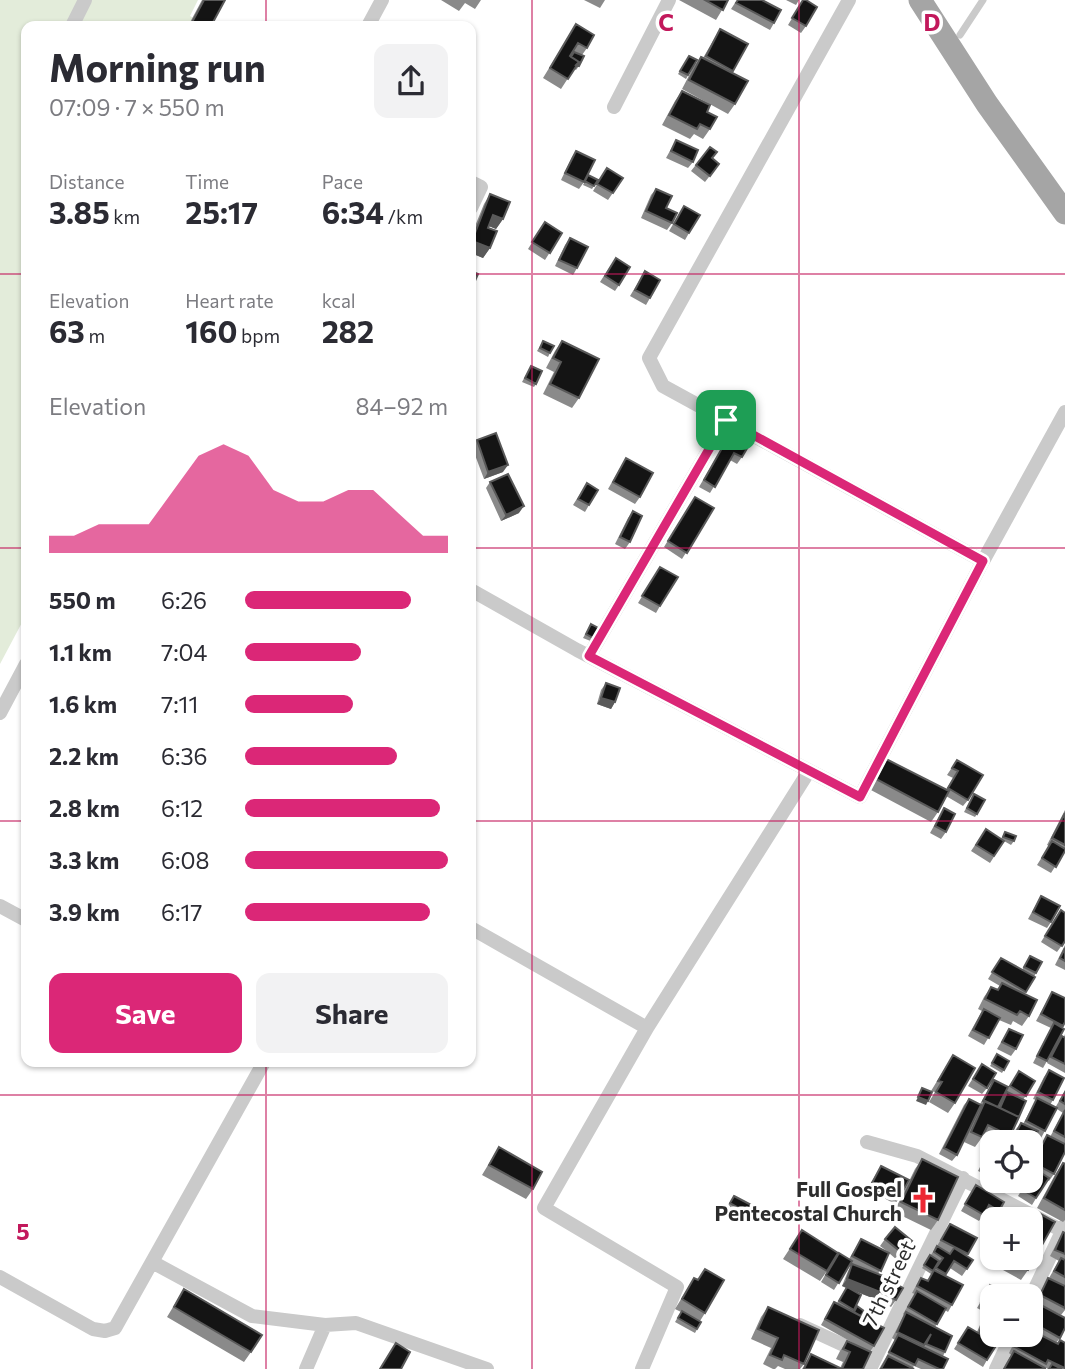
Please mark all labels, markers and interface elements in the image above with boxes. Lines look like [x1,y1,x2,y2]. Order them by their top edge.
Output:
text: C [658,8,674,36]
text: D [924,8,941,36]
text: Morning run [49,43,266,90]
button: share [374,44,448,118]
text: 07:09 · 7 × 550 m [49,93,225,121]
text: Distance [49,170,125,193]
text: Time [185,170,229,193]
text: Pace [322,170,363,193]
text: 3.85 [49,193,110,230]
text: 25:17 [185,193,258,230]
text: 6:34 [322,193,384,230]
text: km [110,205,140,228]
text: /km [384,205,423,228]
text: Elevation [49,289,129,312]
text: Heart rate [185,289,274,312]
text: kcal [322,289,356,312]
text: 63 [49,312,85,349]
text: 160 [185,312,237,349]
text: 282 [322,312,374,349]
text: m [85,324,105,347]
text: bpm [237,324,280,347]
pin [696,390,756,450]
text: Elevation [49,392,146,420]
text: 84–92 m [356,392,448,420]
icon: arrive [707,401,745,439]
text: 550 m [49,586,116,614]
text: 6:26 [161,586,207,614]
text: 1.1 km [49,638,112,666]
text: 7:04 [161,638,207,666]
text: 1.6 km [49,690,117,718]
text: 7:11 [161,690,198,718]
text: 2.2 km [49,742,119,770]
text: 6:36 [161,742,207,770]
text: 2.8 km [49,794,120,822]
text: 6:12 [161,794,203,822]
text: 3.3 km [49,846,119,874]
text: 6:08 [161,846,209,874]
text: 3.9 km [49,898,120,926]
text: 6:17 [161,898,202,926]
button: Save [49,973,242,1053]
button: Share [256,973,448,1053]
map controls [980,1130,1043,1347]
button: locate [980,1130,1043,1193]
place label: Full Gospel Pentecostal Church [715,1176,902,1225]
church icon: Full Gospel Pentecostal Church [908,1185,938,1215]
button: + [980,1207,1043,1270]
text: 5 [16,1217,30,1245]
street label: 7th street [856,1236,920,1330]
button: − [980,1284,1043,1347]

